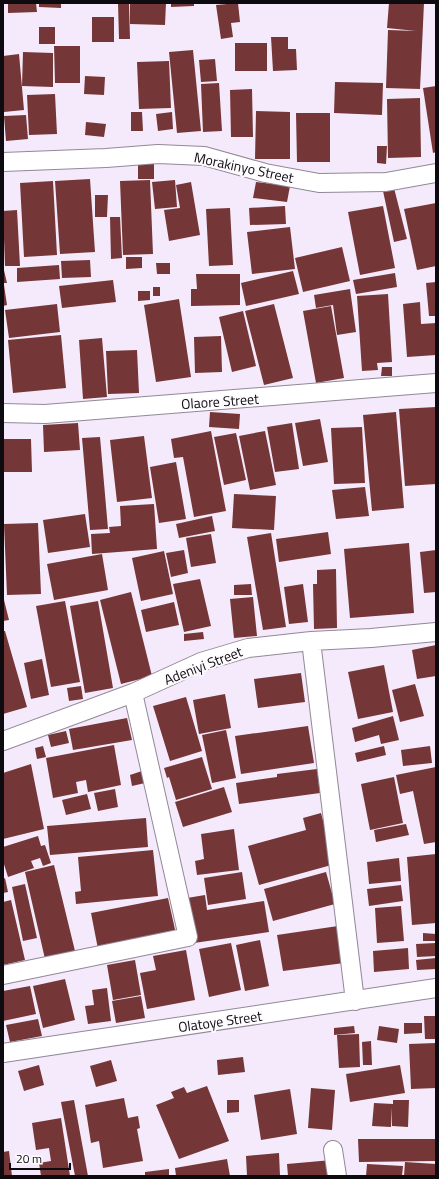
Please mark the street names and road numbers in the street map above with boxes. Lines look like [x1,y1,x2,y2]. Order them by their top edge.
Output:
street label: Morakinyo Street [192,146,296,188]
street label: Olaore Street [180,388,260,414]
street label: Adeniyi Street [161,640,245,690]
street label: Olatoye Street [177,1005,263,1037]

